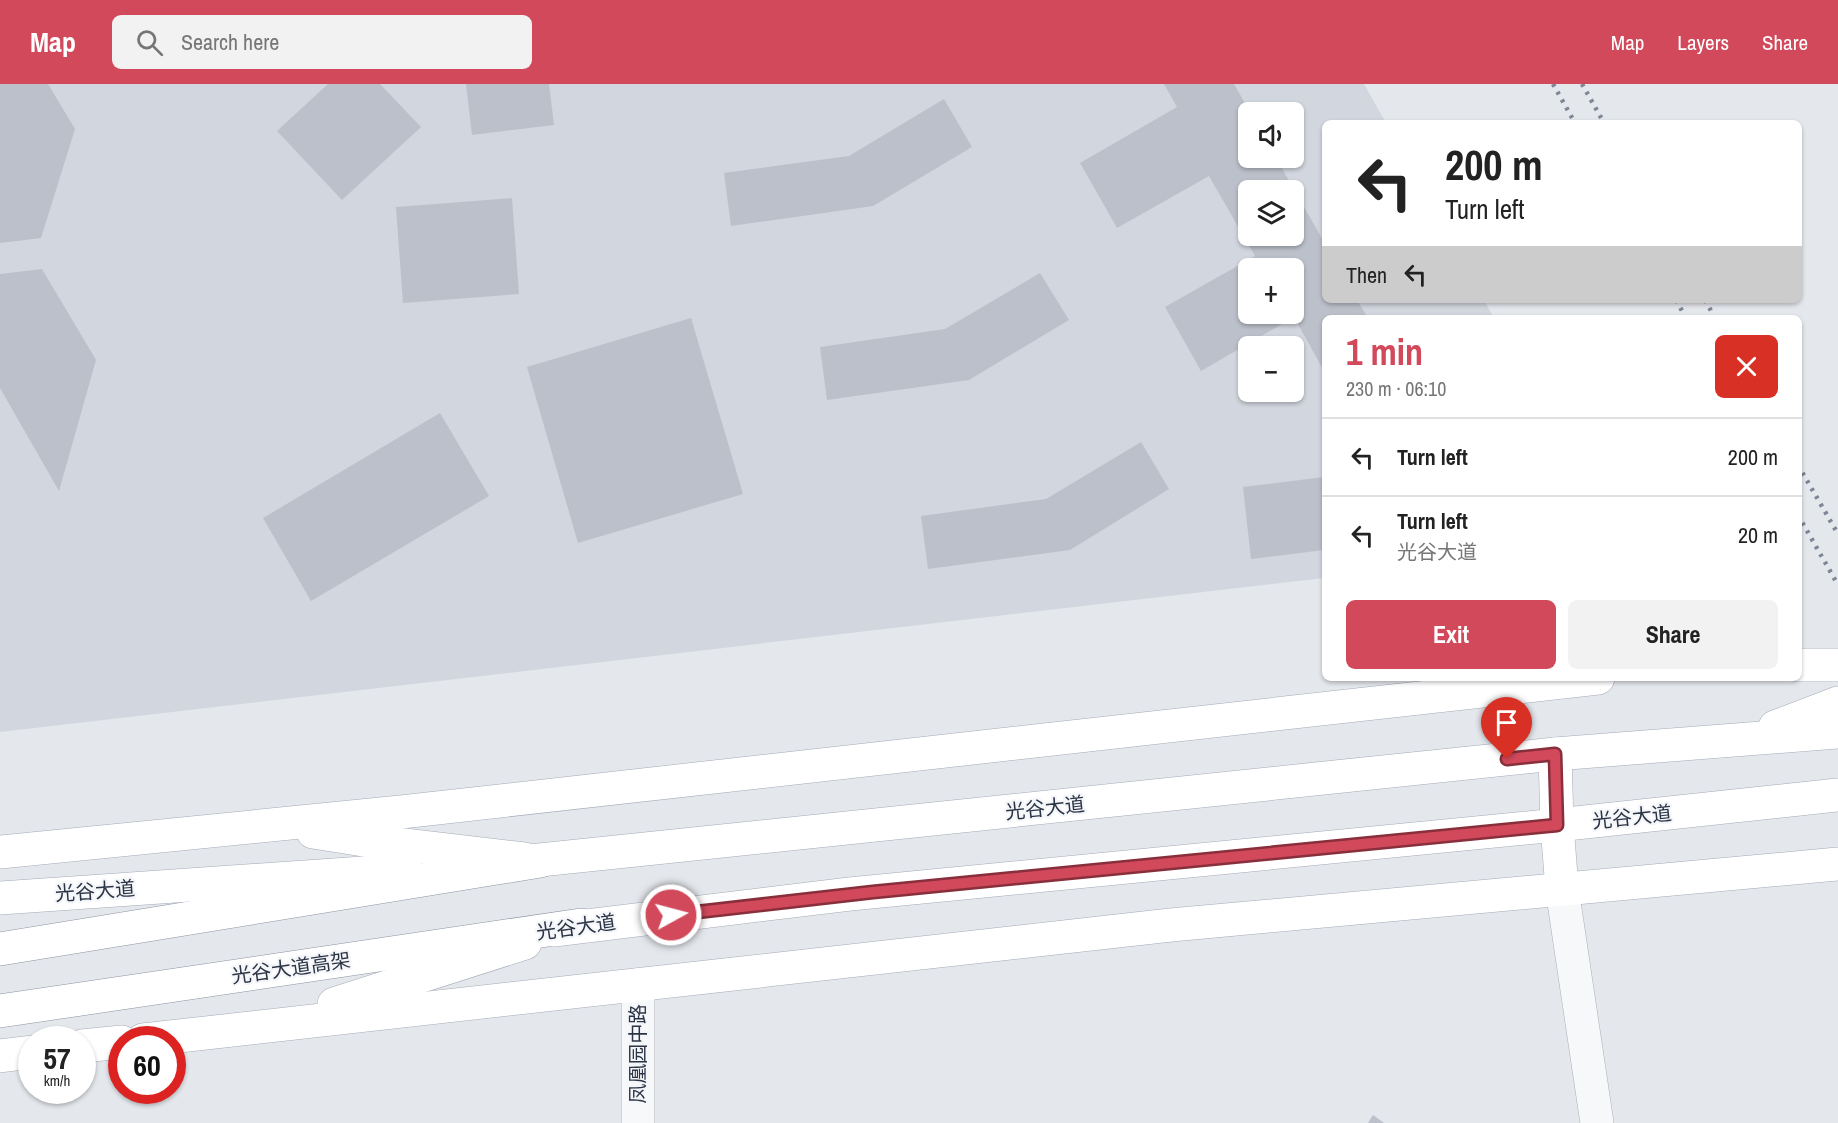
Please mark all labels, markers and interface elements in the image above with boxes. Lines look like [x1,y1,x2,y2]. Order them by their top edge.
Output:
search box [112,15,532,69]
text: Map [30,23,76,61]
icon: search [133,26,166,59]
text: Search here [181,27,279,57]
text: Map [1611,28,1644,57]
text: Layers [1677,28,1729,57]
text: Share [1762,28,1808,57]
map controls [1238,102,1304,402]
button: sound [1238,102,1304,168]
text: 200 m [1445,137,1543,193]
icon: left [1346,144,1424,222]
button: layers [1238,180,1304,246]
text: Turn left [1445,191,1524,227]
button: + [1238,258,1304,324]
icon: left [1399,258,1432,291]
text: Then [1346,260,1387,290]
text: 1 min [1346,328,1423,376]
button: close [1715,335,1778,398]
button: − [1238,336,1304,402]
text: 230 m · 06:10 [1346,375,1446,402]
icon: left [1346,441,1379,474]
text: Turn left [1397,442,1468,472]
text: 200 m [1728,442,1778,472]
text: Turn left [1397,506,1468,536]
icon: left [1346,519,1379,552]
text: 20 m [1738,520,1778,550]
text: 光谷大道 [1397,538,1477,565]
button: Exit [1346,600,1556,669]
button: Share [1568,600,1778,669]
pin [1481,697,1532,759]
icon: arrive [1490,706,1523,739]
street label: 光谷大道 [1004,790,1086,825]
street label: 光谷大道 [1591,799,1673,834]
street label: 光谷大道 [54,874,136,907]
position arrow [639,883,703,947]
street label: 光谷大道 [534,908,617,945]
street label: 光谷大道高架 [230,946,352,989]
street label: 凤凰园中路 [624,1004,651,1104]
speed limit sign: 60 [108,1026,186,1104]
text: 57 [43,1038,71,1078]
text: km/h [44,1070,70,1091]

